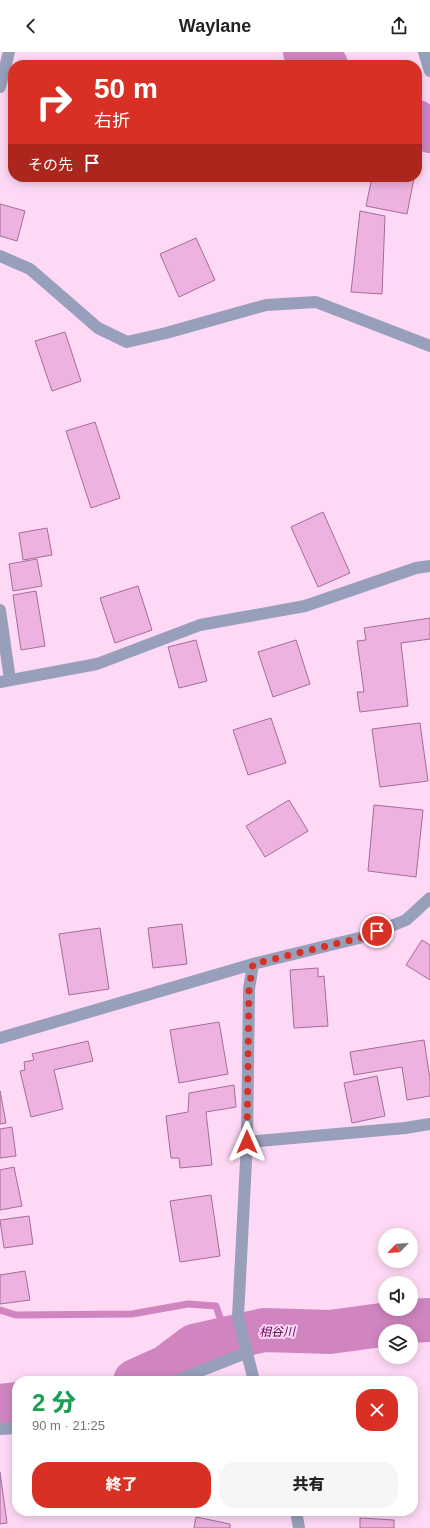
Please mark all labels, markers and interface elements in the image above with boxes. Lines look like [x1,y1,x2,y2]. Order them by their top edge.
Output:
icon: back [20,15,42,37]
icon: share [388,15,410,37]
text: Waylane [179,16,251,36]
text: 50 m [94,73,158,104]
icon: right [28,76,80,128]
text: 右折 [94,111,130,131]
icon: arrive [81,152,103,174]
text: その先 [28,156,73,173]
pin [360,914,394,948]
icon: arrive [366,920,388,942]
position arrow [226,1121,268,1163]
north arrow [378,1228,418,1268]
map controls [378,1228,418,1364]
button: sound [378,1276,418,1316]
button: layers [378,1324,418,1364]
water label: 相谷川 [259,1325,297,1339]
text: 2 分 [32,1389,76,1416]
button: close [356,1389,398,1431]
text: 90 m · 21:25 [32,1418,105,1433]
button: 終了 [32,1462,211,1508]
button: 共有 [219,1462,398,1508]

